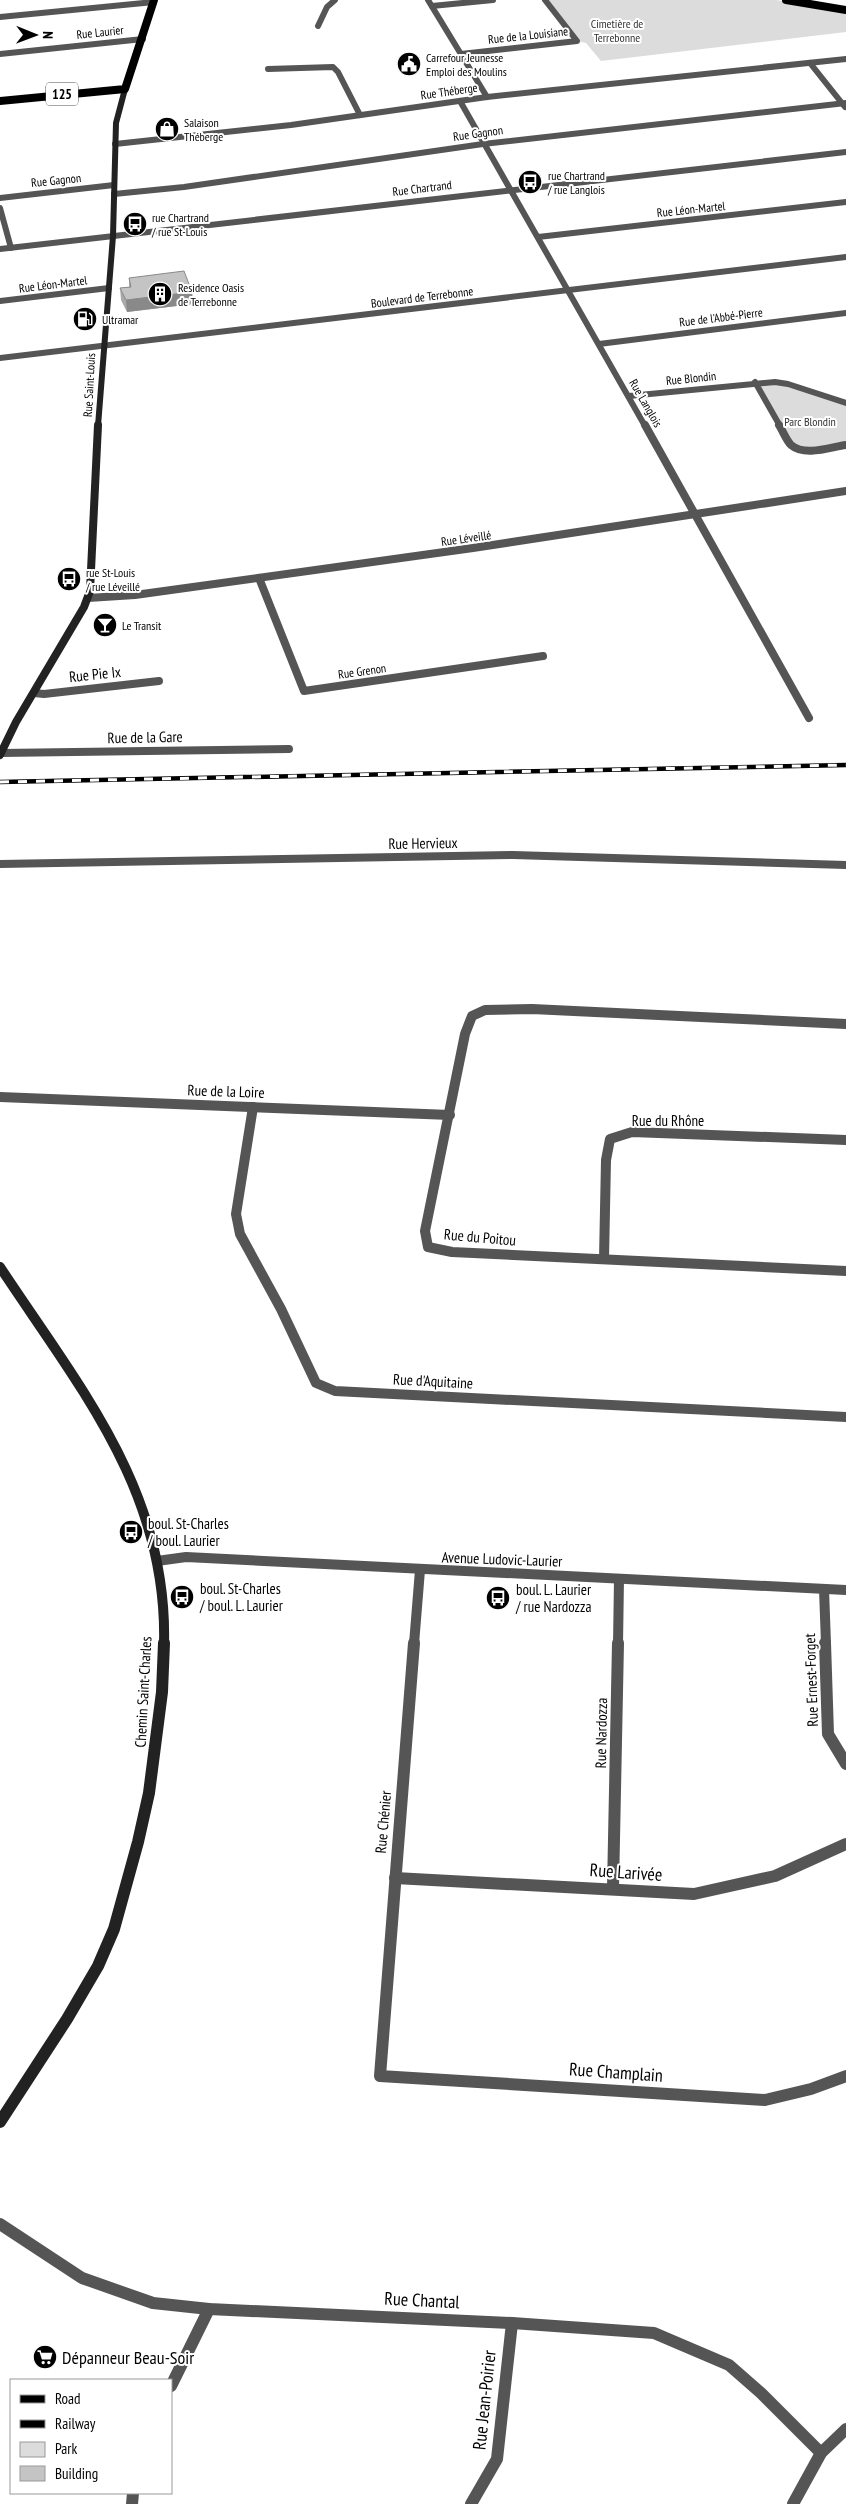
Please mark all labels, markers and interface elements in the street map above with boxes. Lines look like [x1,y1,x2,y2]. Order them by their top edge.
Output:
north arrow [10,10,60,60]
park label: Cimetière de Terrebonne [591,16,643,45]
street label: Rue Laurier [76,22,125,42]
street label: Rue de la Louisiane [487,23,569,47]
text: N [39,31,57,39]
place label: Carrefour Jeunesse Emploi des Moulins [426,50,507,79]
public building icon: Carrefour Jeunesse Emploi des Moulins [396,51,422,77]
street label: Rue Théberge [420,80,478,102]
road number: 125 [46,82,78,106]
place label: Salaison Théberge [184,115,223,144]
shop icon: Salaison Théberge [154,116,180,142]
street label: Rue Gagnon [452,122,504,144]
place label: rue Chartrand / rue Langlois [547,168,605,197]
bus stop icon: rue Chartrand / rue Langlois [517,169,543,195]
street label: Rue Gagnon [30,170,82,190]
street label: Rue Chartrand [392,177,452,199]
street label: Rue Léon-Martel [656,198,726,220]
place label: rue Chartrand / rue St-Louis [151,210,209,239]
bus stop icon: rue Chartrand / rue St-Louis [122,211,148,237]
street label: Rue Léon-Martel [18,272,88,296]
place label: Residence Oasis de Terrebonne [178,280,244,309]
building icon: Residence Oasis de Terrebonne [147,281,173,307]
street label: Boulevard de Terrebonne [370,283,474,311]
street label: Rue de l'Abbé-Pierre [678,304,764,330]
fuel station icon: Ultramar [72,306,98,332]
place label: Ultramar [102,312,139,327]
street label: Rue Saint-Louis [80,353,98,417]
street label: Rue Blondin [665,368,717,388]
street label: Rue Langlois [626,376,666,430]
park label: Parc Blondin [784,414,836,429]
street label: Rue Léveillé [440,527,492,549]
place label: rue St-Louis / rue Léveillé [85,565,140,594]
bus stop icon: rue St-Louis / rue Léveillé [56,566,82,592]
bar icon: Le Transit [92,612,118,638]
place label: Le Transit [122,618,162,633]
street label: Rue Grenon [337,660,387,682]
street label: Rue Pie Ix [68,662,122,686]
street label: Rue de la Gare [107,727,183,747]
street label: Rue Hervieux [388,833,458,853]
street label: Rue de la Loire [187,1080,265,1102]
street label: Rue du Rhône [632,1111,704,1130]
street label: Rue du Poitou [443,1224,517,1250]
street label: Rue d'Aquitaine [392,1369,474,1393]
place label: boul. St-Charles / boul. Laurier [147,1514,229,1550]
bus stop icon: boul. St-Charles / boul. Laurier [118,1519,144,1545]
street label: Avenue Ludovic-Laurier [441,1547,564,1571]
place label: boul. St-Charles / boul. L. Laurier [199,1579,284,1615]
place label: boul. L. Laurier / rue Nardozza [515,1580,592,1616]
bus stop icon: boul. St-Charles / boul. L. Laurier [169,1584,195,1610]
bus stop icon: boul. L. Laurier / rue Nardozza [485,1585,511,1611]
street label: Rue Ernest-Forget [800,1633,822,1727]
street label: Chemin Saint-Charles [131,1636,155,1748]
street label: Rue Nardozza [591,1697,611,1769]
street label: Rue Chénier [371,1789,395,1854]
street label: Rue Larivée [589,1858,663,1886]
street label: Rue Champlain [568,2057,664,2087]
street label: Rue Chantal [384,2287,461,2313]
supermarket icon: Dépanneur Beau-Soir [32,2344,58,2370]
place label: Dépanneur Beau-Soir [62,2346,194,2369]
street label: Rue Jean-Poirier [467,2349,501,2451]
legend [10,2379,172,2494]
text: Road [55,2389,81,2408]
text: Railway [55,2414,96,2433]
text: Park [55,2439,77,2458]
text: Building [55,2464,98,2483]

